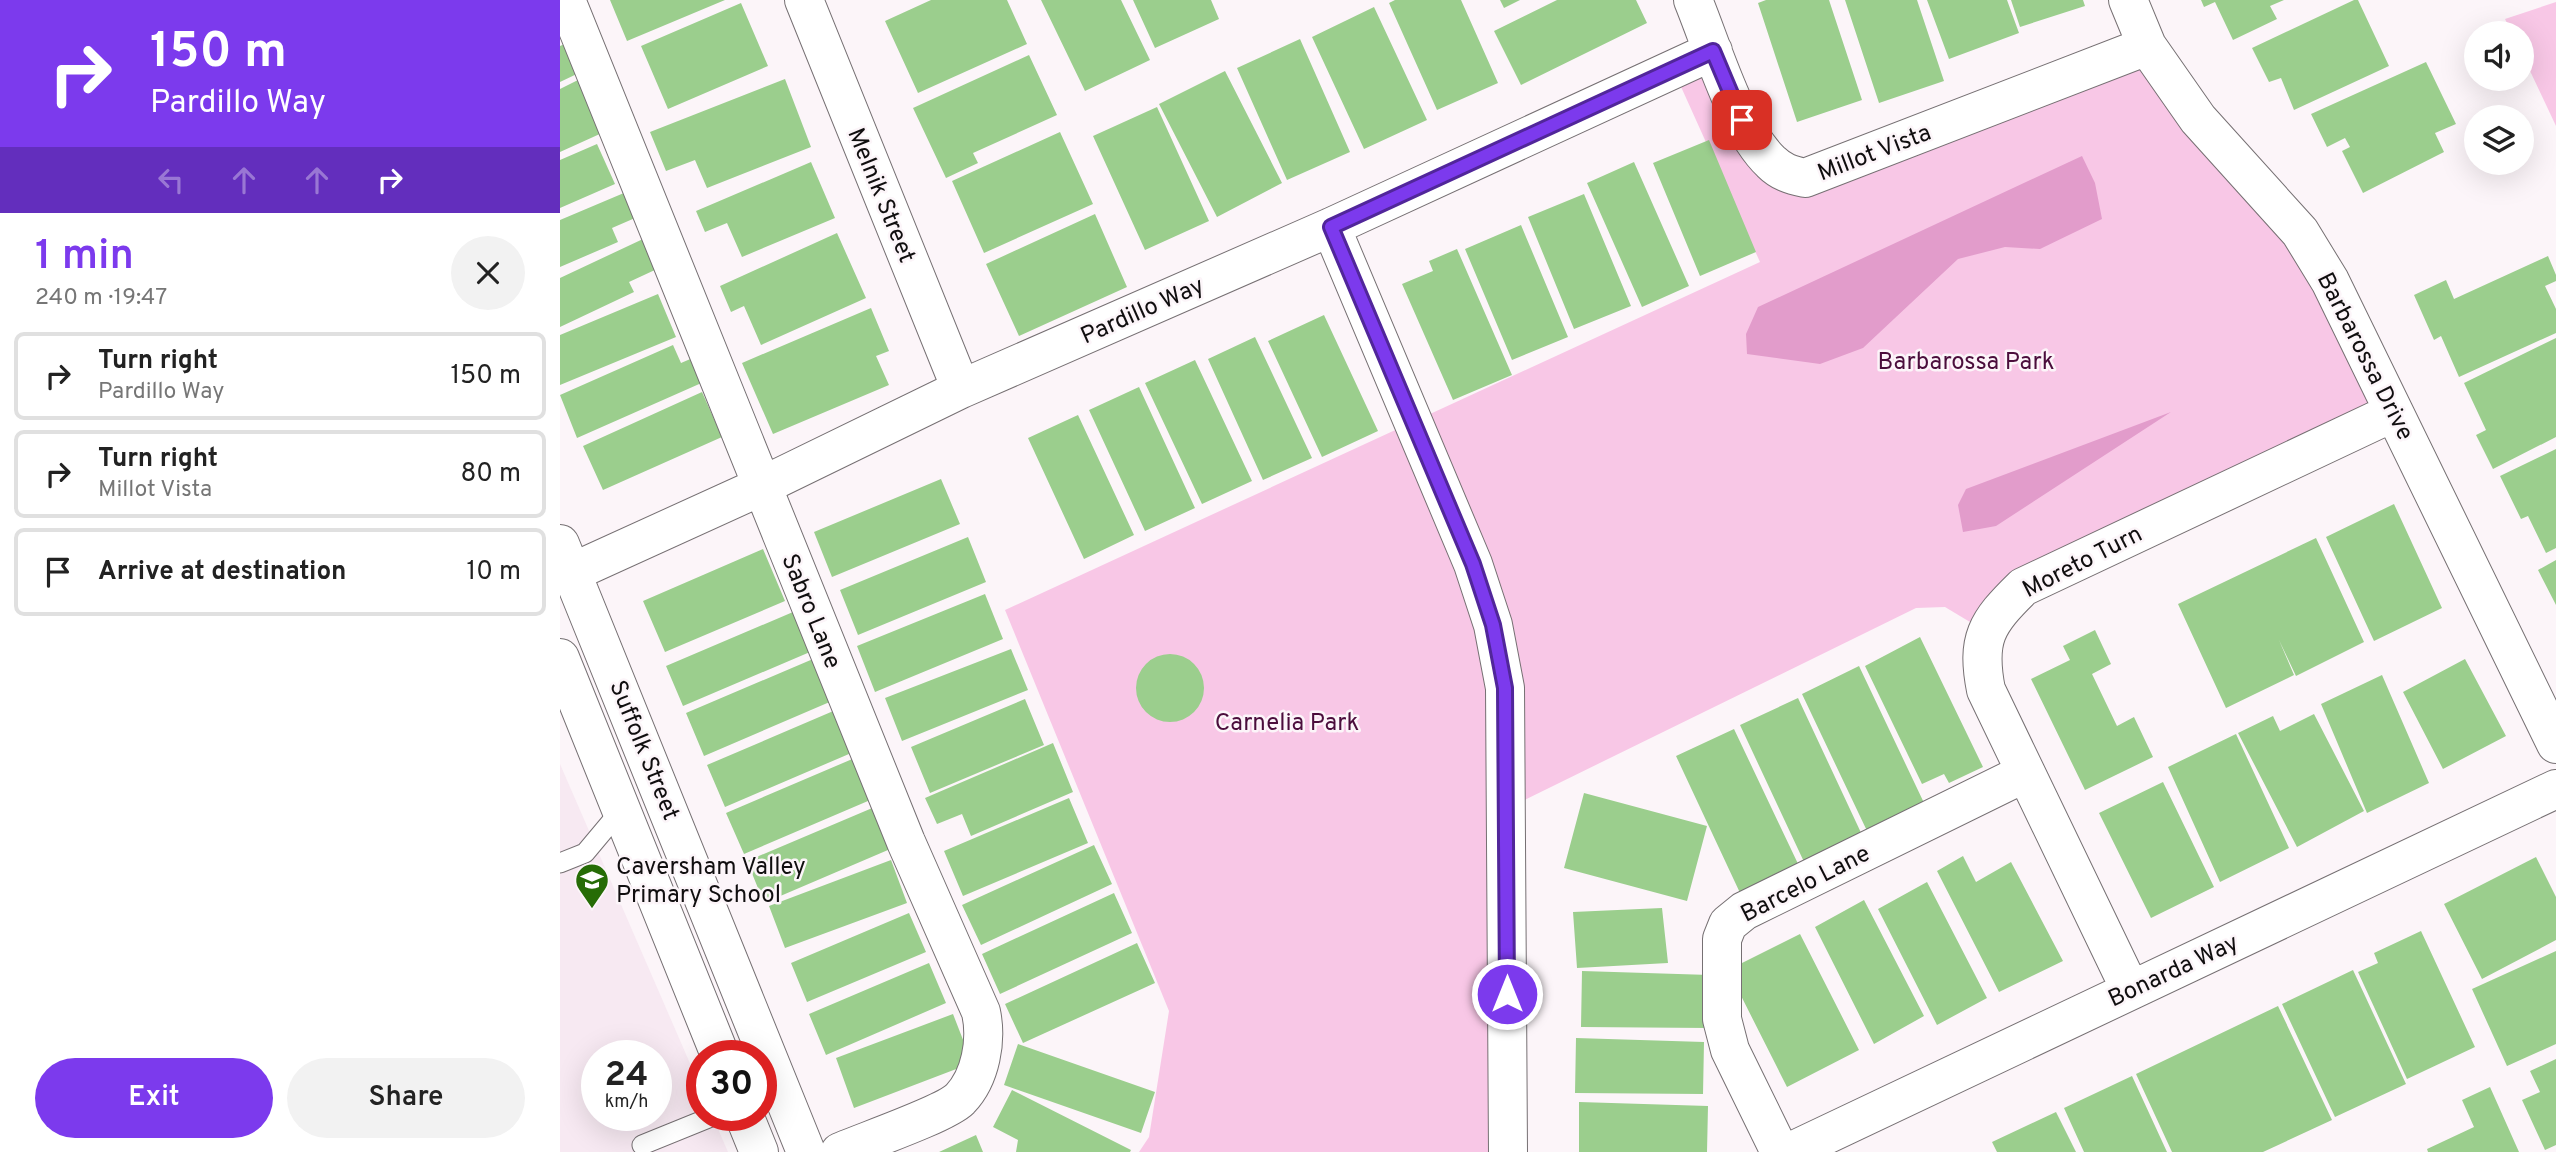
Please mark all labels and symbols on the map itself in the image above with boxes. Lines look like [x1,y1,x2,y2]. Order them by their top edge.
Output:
pin [1712,90,1772,150]
street label: Millot Vista [1814,119,1936,189]
street label: Melnik Street [840,124,921,267]
street label: Barbarossa Drive [2309,268,2419,446]
street label: Pardillo Way [1076,271,1209,352]
park label: Barbarossa Park [1878,348,2054,378]
street label: Moreto Turn [2018,520,2148,606]
street label: Sabro Lane [774,550,847,674]
street label: Suffolk Street [601,676,685,825]
park label: Carnelia Park [1215,709,1359,739]
street label: Barcelo Lane [1736,839,1876,930]
place label: Caversham Valley Primary School [616,853,806,911]
school or university icon: Caversham Valley Primary School [573,861,611,910]
street label: Bonarda Way [2104,928,2244,1015]
position arrow [1470,957,1544,1031]
speed limit sign: 30 [686,1040,777,1131]

